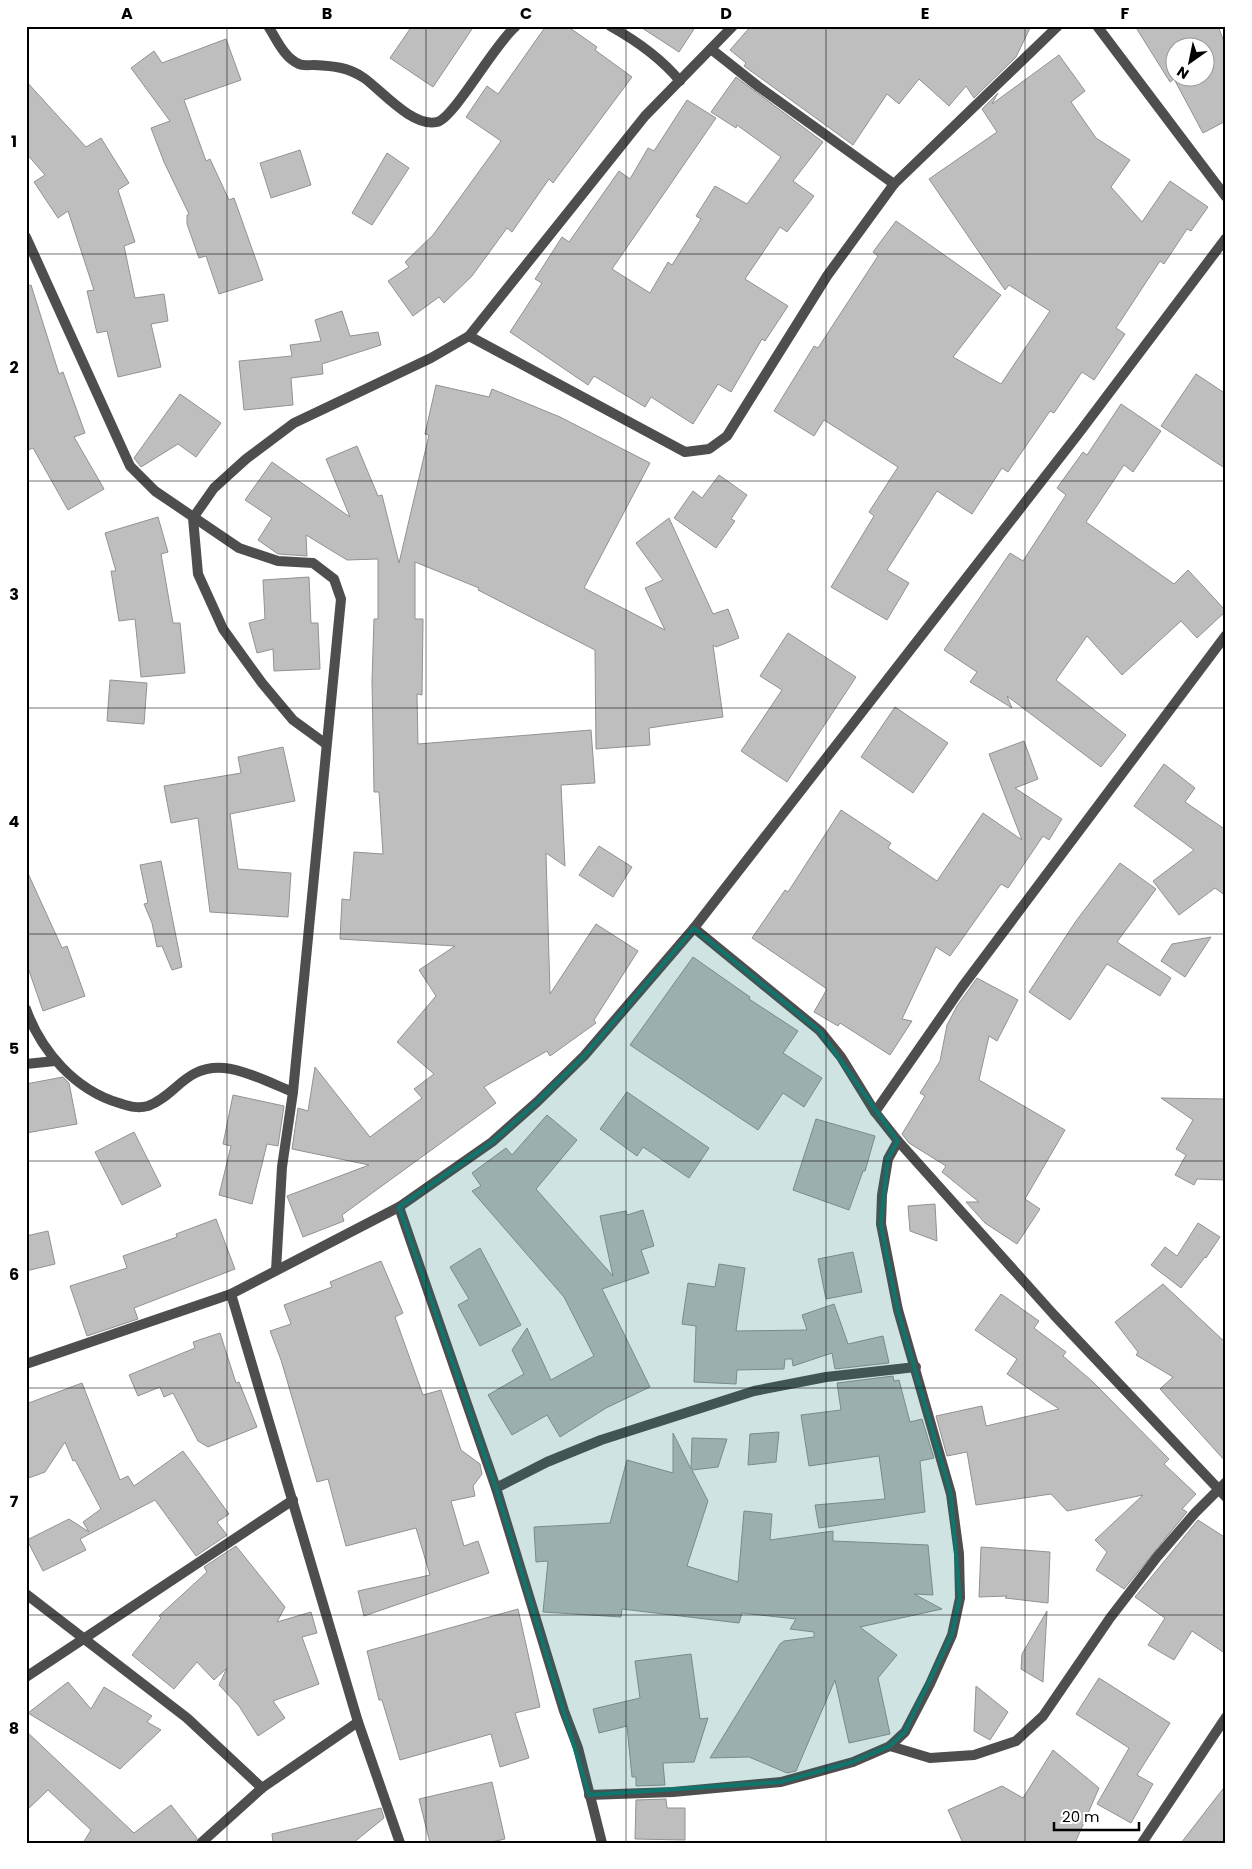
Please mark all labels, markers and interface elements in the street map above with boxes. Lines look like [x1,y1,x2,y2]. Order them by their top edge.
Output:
text: A [121,2,133,25]
text: B [322,2,332,25]
text: C [520,2,532,25]
text: D [720,2,732,25]
text: E [921,2,929,25]
text: F [1121,2,1130,25]
north arrow [1164,38,1214,88]
text: N [1173,62,1193,84]
text: 1 [11,130,17,153]
text: 2 [9,356,19,379]
text: 3 [9,583,19,606]
text: 4 [9,810,20,833]
text: 5 [9,1037,19,1060]
text: 6 [9,1263,19,1286]
text: 7 [10,1490,19,1513]
text: 8 [9,1717,19,1740]
scale bar [1054,1799,1140,1831]
text: 20 m [1062,1806,1100,1827]

